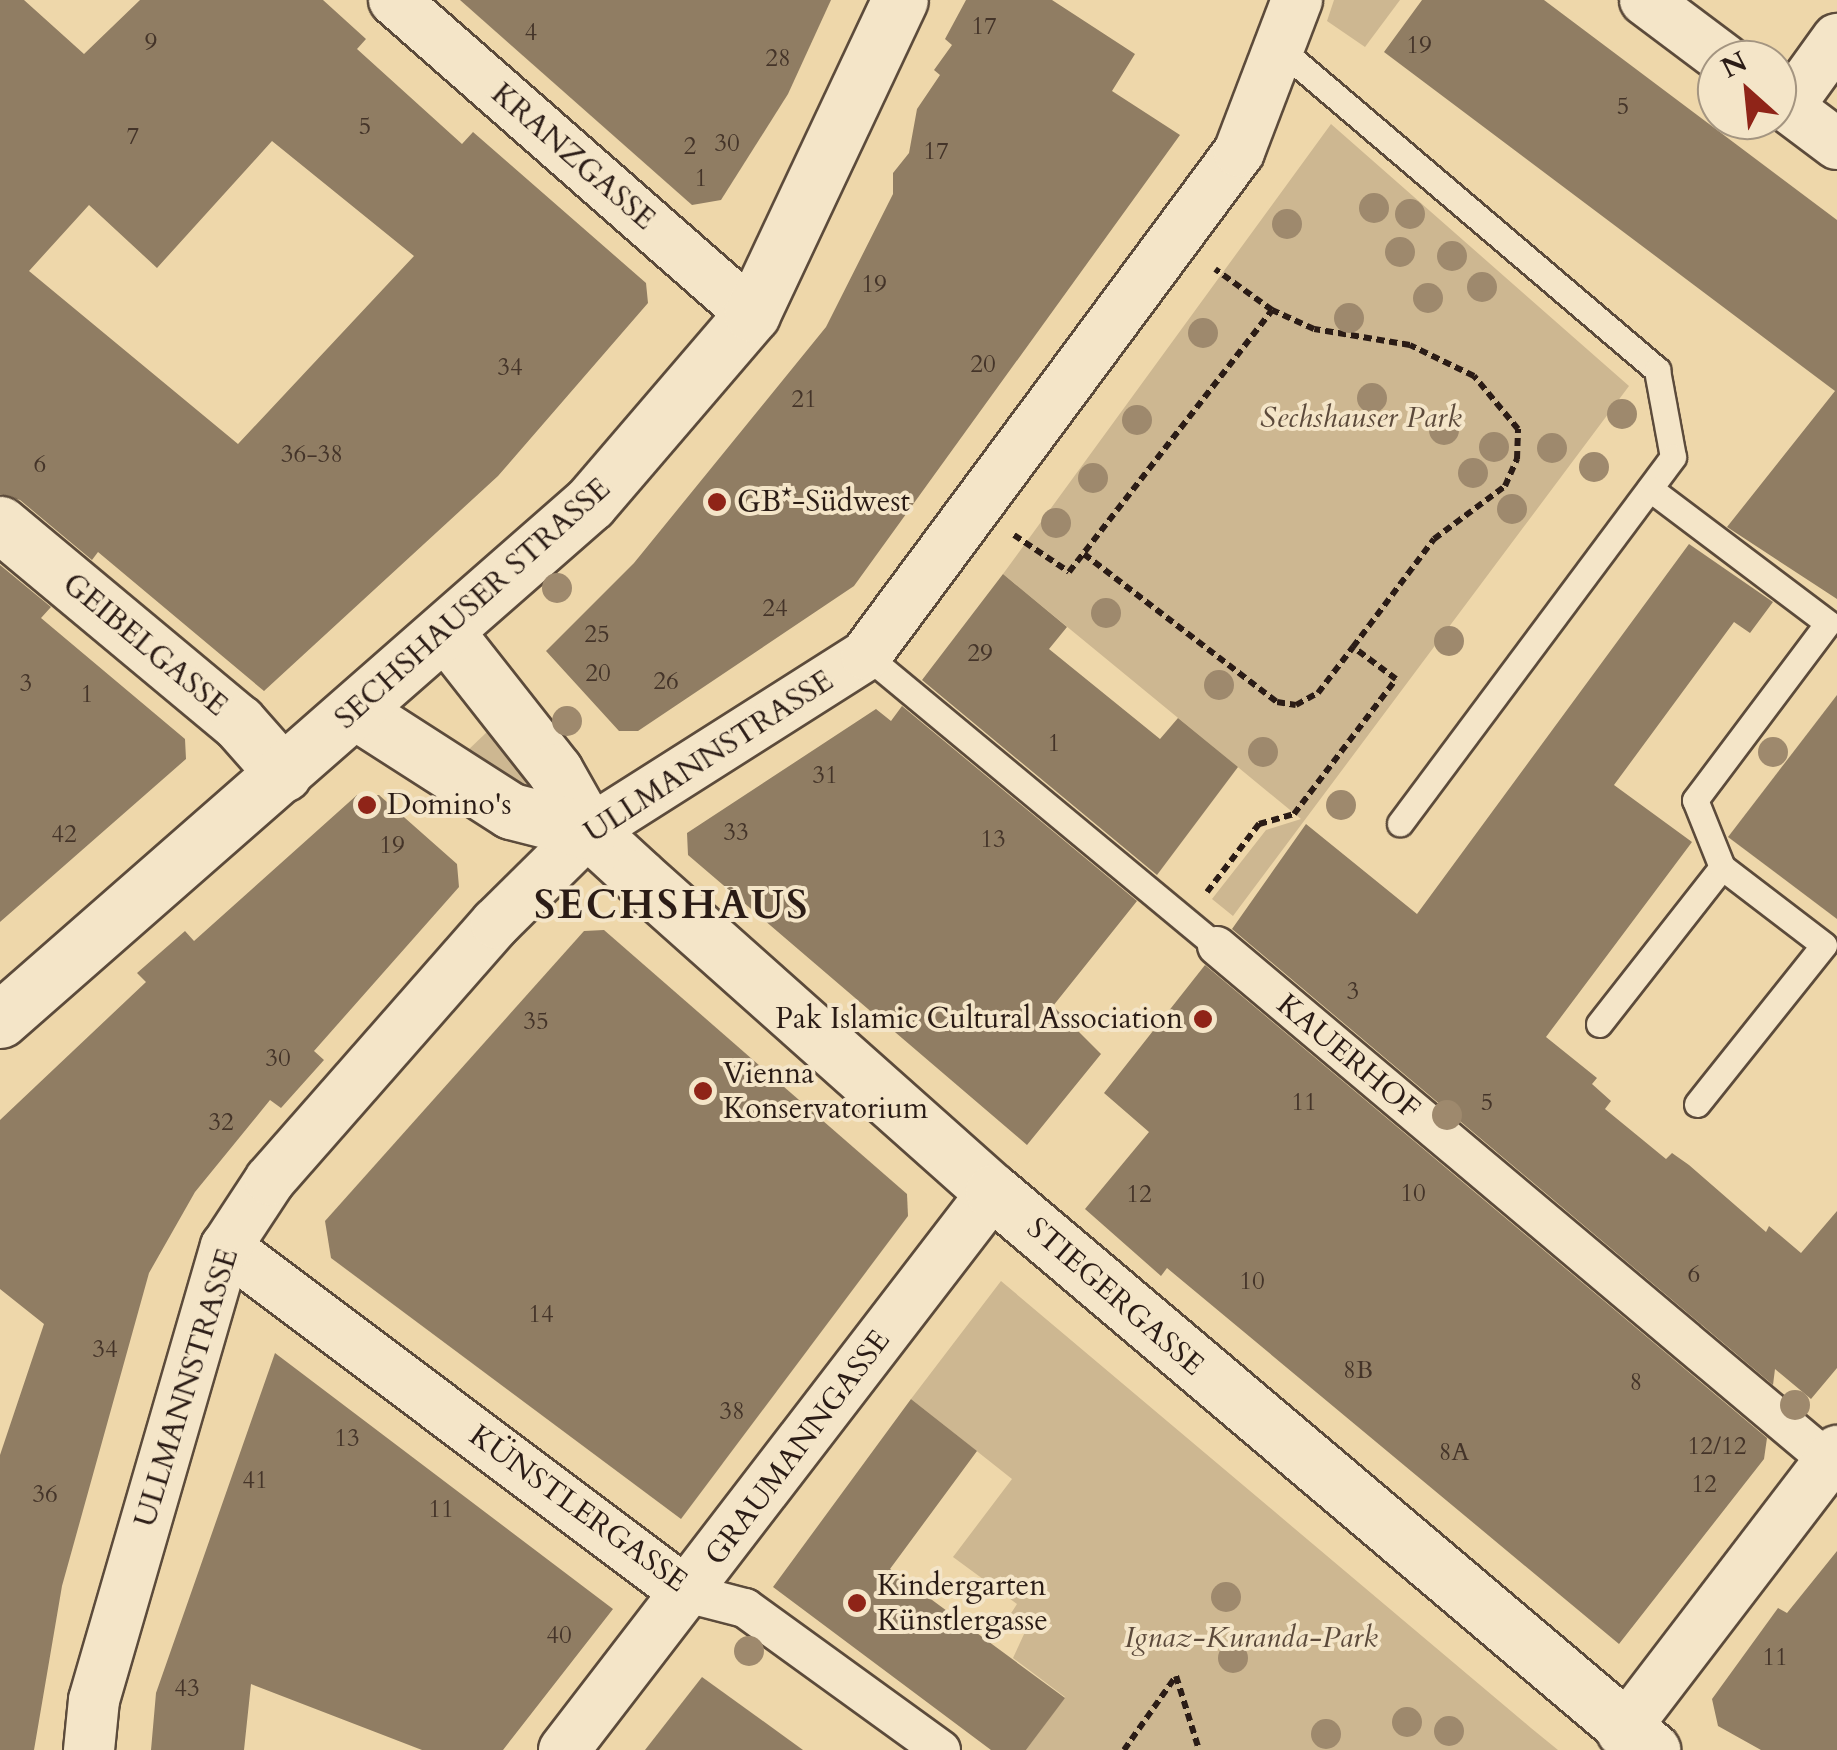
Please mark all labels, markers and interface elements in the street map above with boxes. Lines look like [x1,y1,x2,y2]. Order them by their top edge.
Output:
house number: 17 [971,11,997,41]
house number: 4 [525,17,537,47]
house number: 9 [145,27,157,57]
house number: 19 [1406,30,1432,60]
north arrow [1697,40,1797,140]
house number: 28 [765,43,791,73]
text: N [1715,43,1754,87]
street label: KRANZGASSE [484,76,662,238]
house number: 5 [1617,91,1629,121]
house number: 5 [359,111,371,141]
house number: 7 [127,121,139,151]
house number: 30 [714,128,740,158]
house number: 2 [684,131,696,161]
house number: 17 [923,136,949,166]
house number: 1 [695,163,707,193]
house number: 19 [861,269,887,299]
house number: 20 [970,349,996,379]
house number: 34 [497,352,523,382]
house number: 21 [791,384,817,414]
park label: Sechshauser Park [1260,400,1462,436]
house number: 36-38 [281,439,343,469]
house number: 6 [34,449,46,479]
street label: SECHSHAUSER STRASSE [328,471,618,737]
place label: GB*-Südwest [737,484,910,520]
marker: GB*-Südwest [706,491,728,513]
street label: GEIBELGASSE [56,566,234,724]
house number: 24 [762,593,788,623]
house number: 25 [584,619,610,649]
house number: 29 [967,638,993,668]
house number: 20 [585,658,611,688]
street label: ULLMANNSTRASSE [578,663,840,851]
house number: 26 [653,666,679,696]
house number: 3 [20,668,32,698]
house number: 1 [81,679,93,709]
house number: 1 [1048,728,1060,758]
house number: 31 [812,760,838,790]
place label: Domino's [387,787,512,823]
marker: Domino's [356,794,378,816]
house number: 33 [723,817,749,847]
house number: 42 [51,819,77,849]
house number: 13 [980,824,1006,854]
house number: 19 [379,830,405,860]
district label: SECHSHAUS [534,882,810,930]
house number: 3 [1347,976,1359,1006]
street label: KAUERHOF [1269,987,1427,1127]
place label: Pak Islamic Cultural Association [775,1001,1183,1037]
house number: 35 [523,1006,549,1036]
marker: Pak Islamic Cultural Association [1192,1008,1214,1030]
house number: 30 [265,1043,291,1073]
place label: Vienna Konservatorium [723,1056,928,1126]
marker: Vienna Konservatorium [692,1080,714,1102]
house number: 11 [1291,1087,1317,1117]
house number: 5 [1481,1087,1493,1117]
house number: 32 [208,1107,234,1137]
house number: 10 [1400,1178,1426,1208]
house number: 12 [1126,1179,1152,1209]
street label: STIEGERGASSE [1019,1210,1211,1384]
street label: ULLMANNSTRASSE [127,1244,247,1532]
house number: 6 [1688,1259,1700,1289]
house number: 10 [1239,1266,1265,1296]
house number: 14 [528,1299,554,1329]
street label: GRAUMANNGASSE [698,1323,898,1573]
house number: 34 [92,1334,118,1364]
house number: 8B [1343,1355,1373,1385]
house number: 8 [1630,1367,1642,1397]
house number: 38 [719,1396,745,1426]
street label: KÜNSTLERGASSE [462,1418,694,1600]
house number: 13 [334,1423,360,1453]
house number: 12/12 [1687,1431,1747,1461]
house number: 8A [1439,1437,1469,1467]
house number: 41 [242,1465,268,1495]
house number: 12 [1691,1469,1717,1499]
house number: 36 [32,1479,58,1509]
house number: 11 [428,1494,454,1524]
place label: Kindergarten Künstlergasse [877,1568,1048,1638]
marker: Kindergarten Künstlergasse [846,1592,868,1614]
house number: 40 [546,1620,572,1650]
park label: Ignaz-Kuranda-Park [1124,1620,1378,1656]
house number: 11 [1762,1642,1788,1672]
house number: 43 [174,1673,200,1703]

